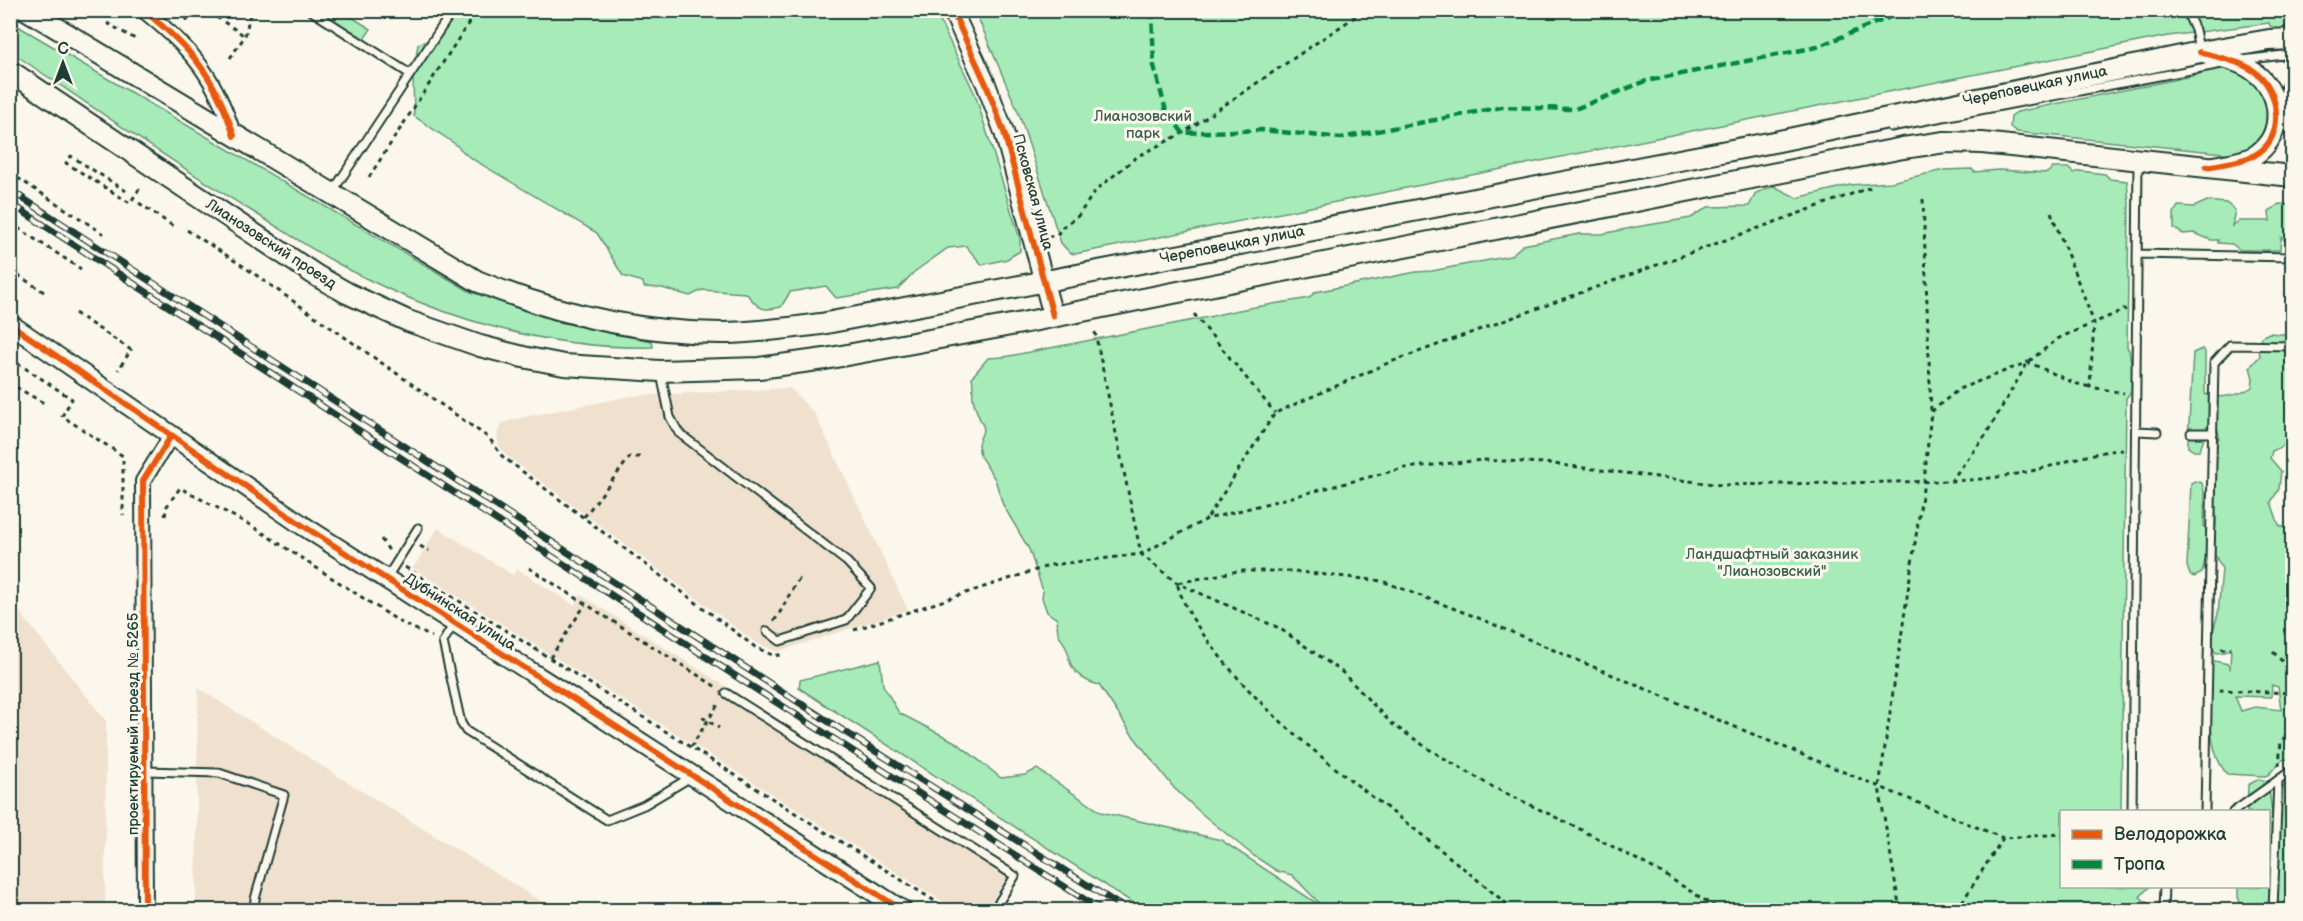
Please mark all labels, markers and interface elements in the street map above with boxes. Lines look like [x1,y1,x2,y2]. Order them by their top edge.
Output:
north arrow [33,33,93,93]
text: С [57,40,69,59]
street label: Череповецкая улица [1961,61,2109,111]
park label: Лианозовский парк [1093,107,1192,143]
street label: Псковская улица [1008,132,1058,252]
street label: Лианозовский проезд [201,194,340,293]
street label: Череповецкая улица [1158,222,1306,268]
park label: Ландшафтный заказник "Лианозовский" [1685,545,1858,581]
street label: Дубнинская улица [401,569,519,655]
street label: проектируемый проезд № 5265 [124,613,143,835]
legend [2060,810,2270,888]
text: Велодорожка [2114,824,2227,845]
text: Тропа [2114,854,2165,875]

